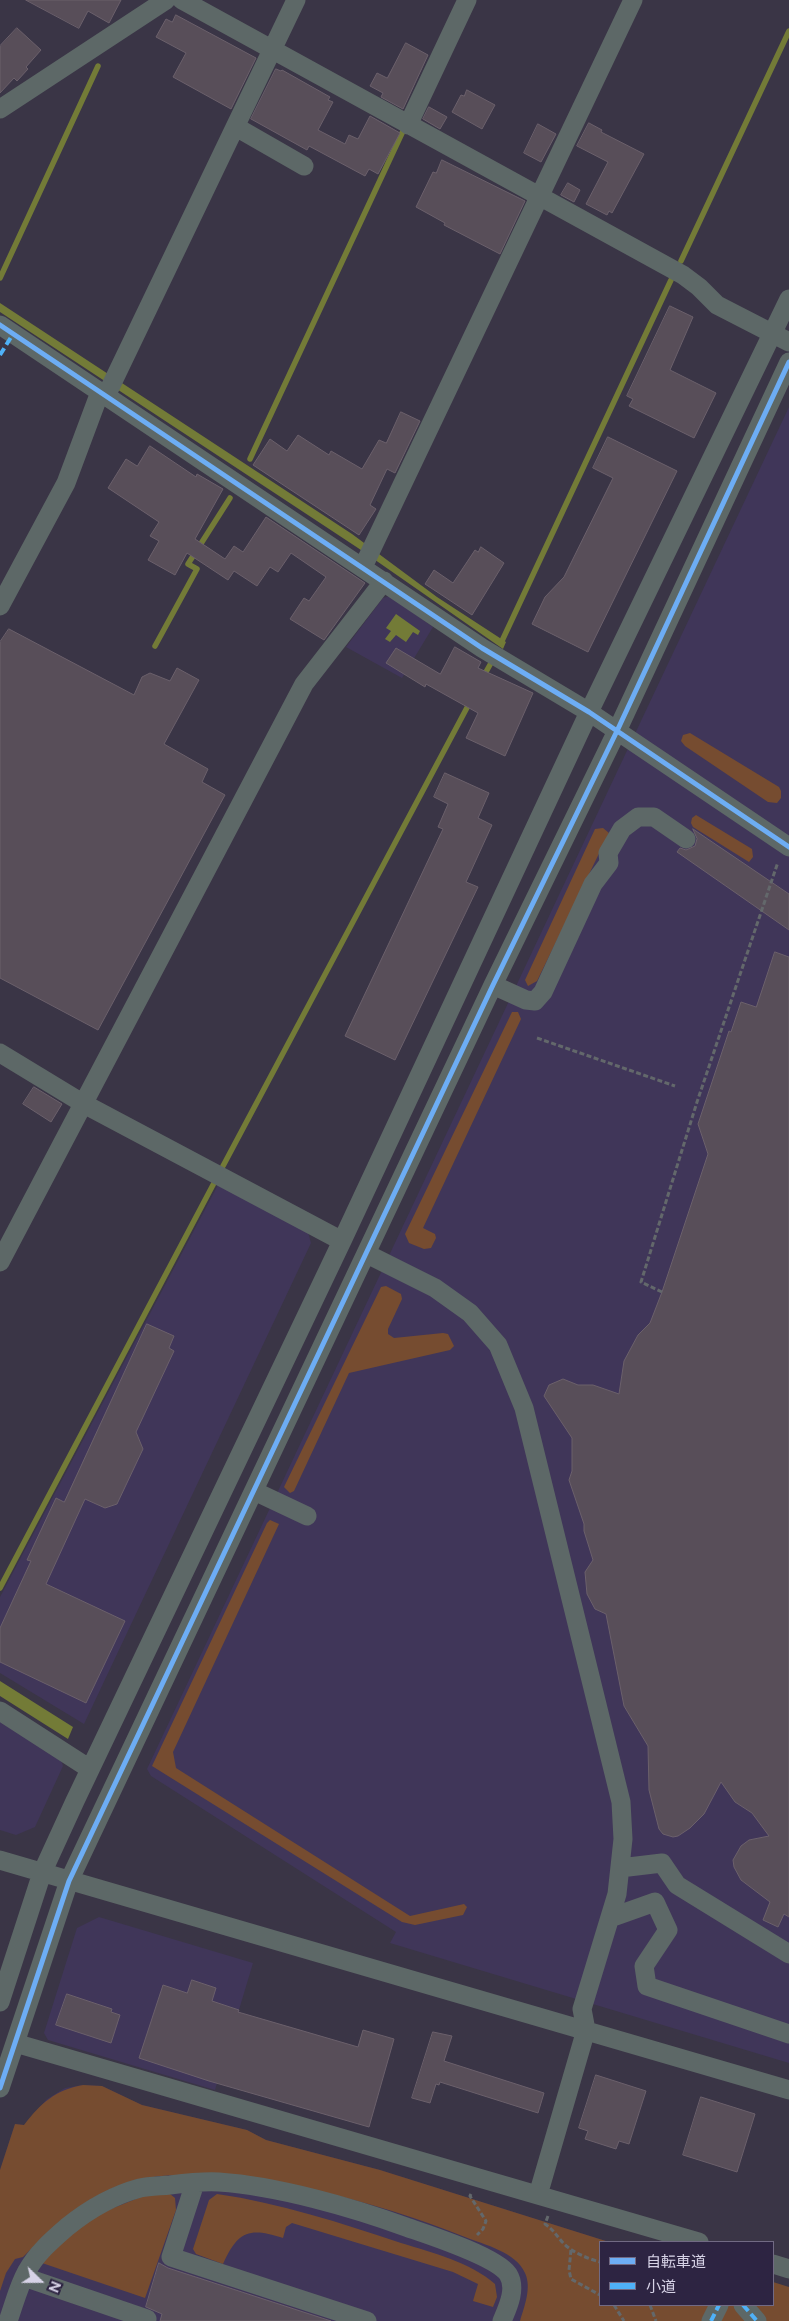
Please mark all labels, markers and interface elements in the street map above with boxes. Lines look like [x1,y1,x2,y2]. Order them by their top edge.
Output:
legend [599,2241,774,2306]
text: 自転車道 [646,2253,706,2271]
north arrow [15,2256,65,2306]
text: 小道 [646,2278,676,2296]
text: N [44,2279,64,2295]

